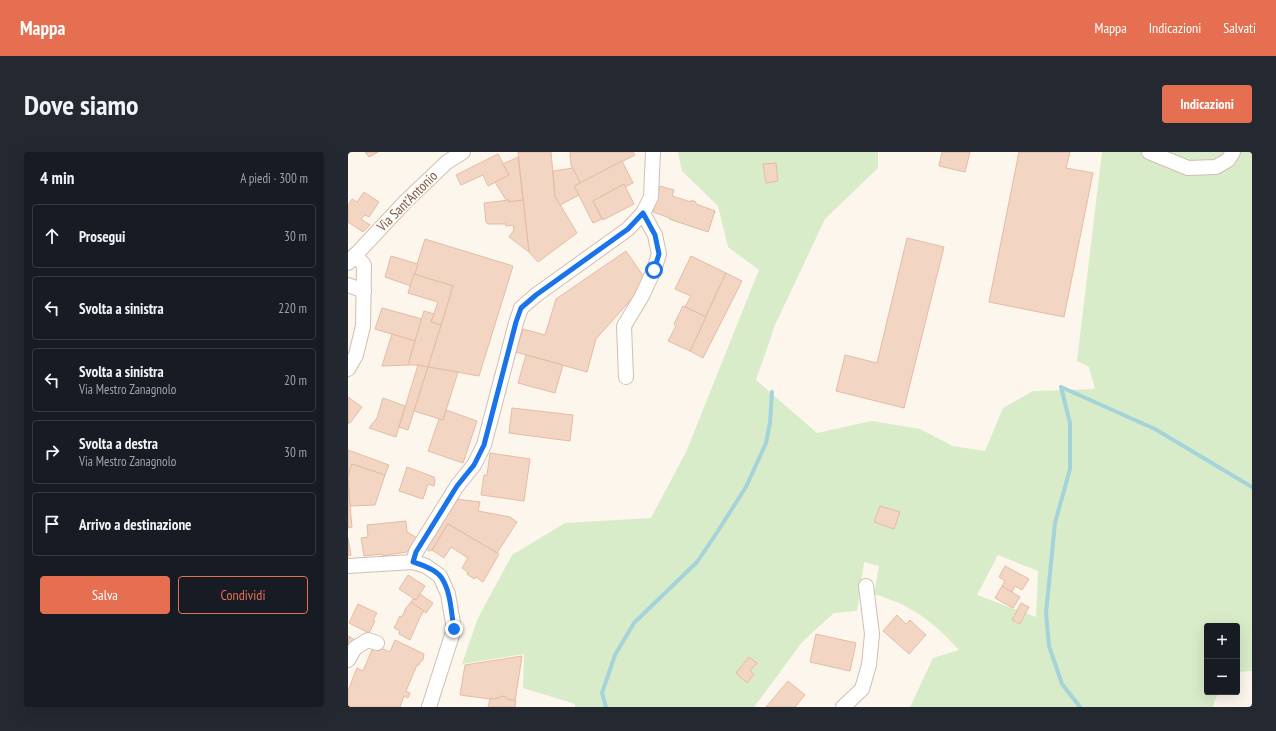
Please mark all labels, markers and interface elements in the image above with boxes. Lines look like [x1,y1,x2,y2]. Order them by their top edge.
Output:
text: Mappa [20,16,65,40]
text: Mappa [1095,19,1127,37]
text: Indicazioni [1149,19,1201,37]
text: Salvati [1223,19,1256,37]
button: Indicazioni [1162,85,1252,123]
text: Dove siamo [24,86,139,123]
text: 4 min [40,167,74,189]
street label: Via Sant'Antonio [372,167,441,236]
text: A piedi · 300 m [240,170,308,187]
icon: ahead [41,225,63,247]
text: Prosegui [79,227,125,246]
text: 30 m [284,228,307,245]
route start [645,261,663,279]
icon: left [41,297,63,319]
text: Svolta a sinistra [79,299,164,318]
text: 220 m [278,300,307,317]
text: Svolta a sinistra [79,362,164,381]
icon: left [41,369,63,391]
text: 20 m [284,372,307,389]
text: Via Mestro Zanagnolo [79,381,176,398]
text: Svolta a destra [79,434,158,453]
icon: right [41,441,63,463]
text: 30 m [284,444,307,461]
text: Via Mestro Zanagnolo [79,453,176,470]
icon: arrive [41,513,63,535]
text: Arrivo a destinazione [79,515,192,534]
button: Salva [40,576,170,614]
button: Condividi [178,576,308,614]
route end [445,620,463,638]
map controls [1204,623,1240,695]
button: + [1204,623,1240,659]
button: − [1204,659,1240,695]

